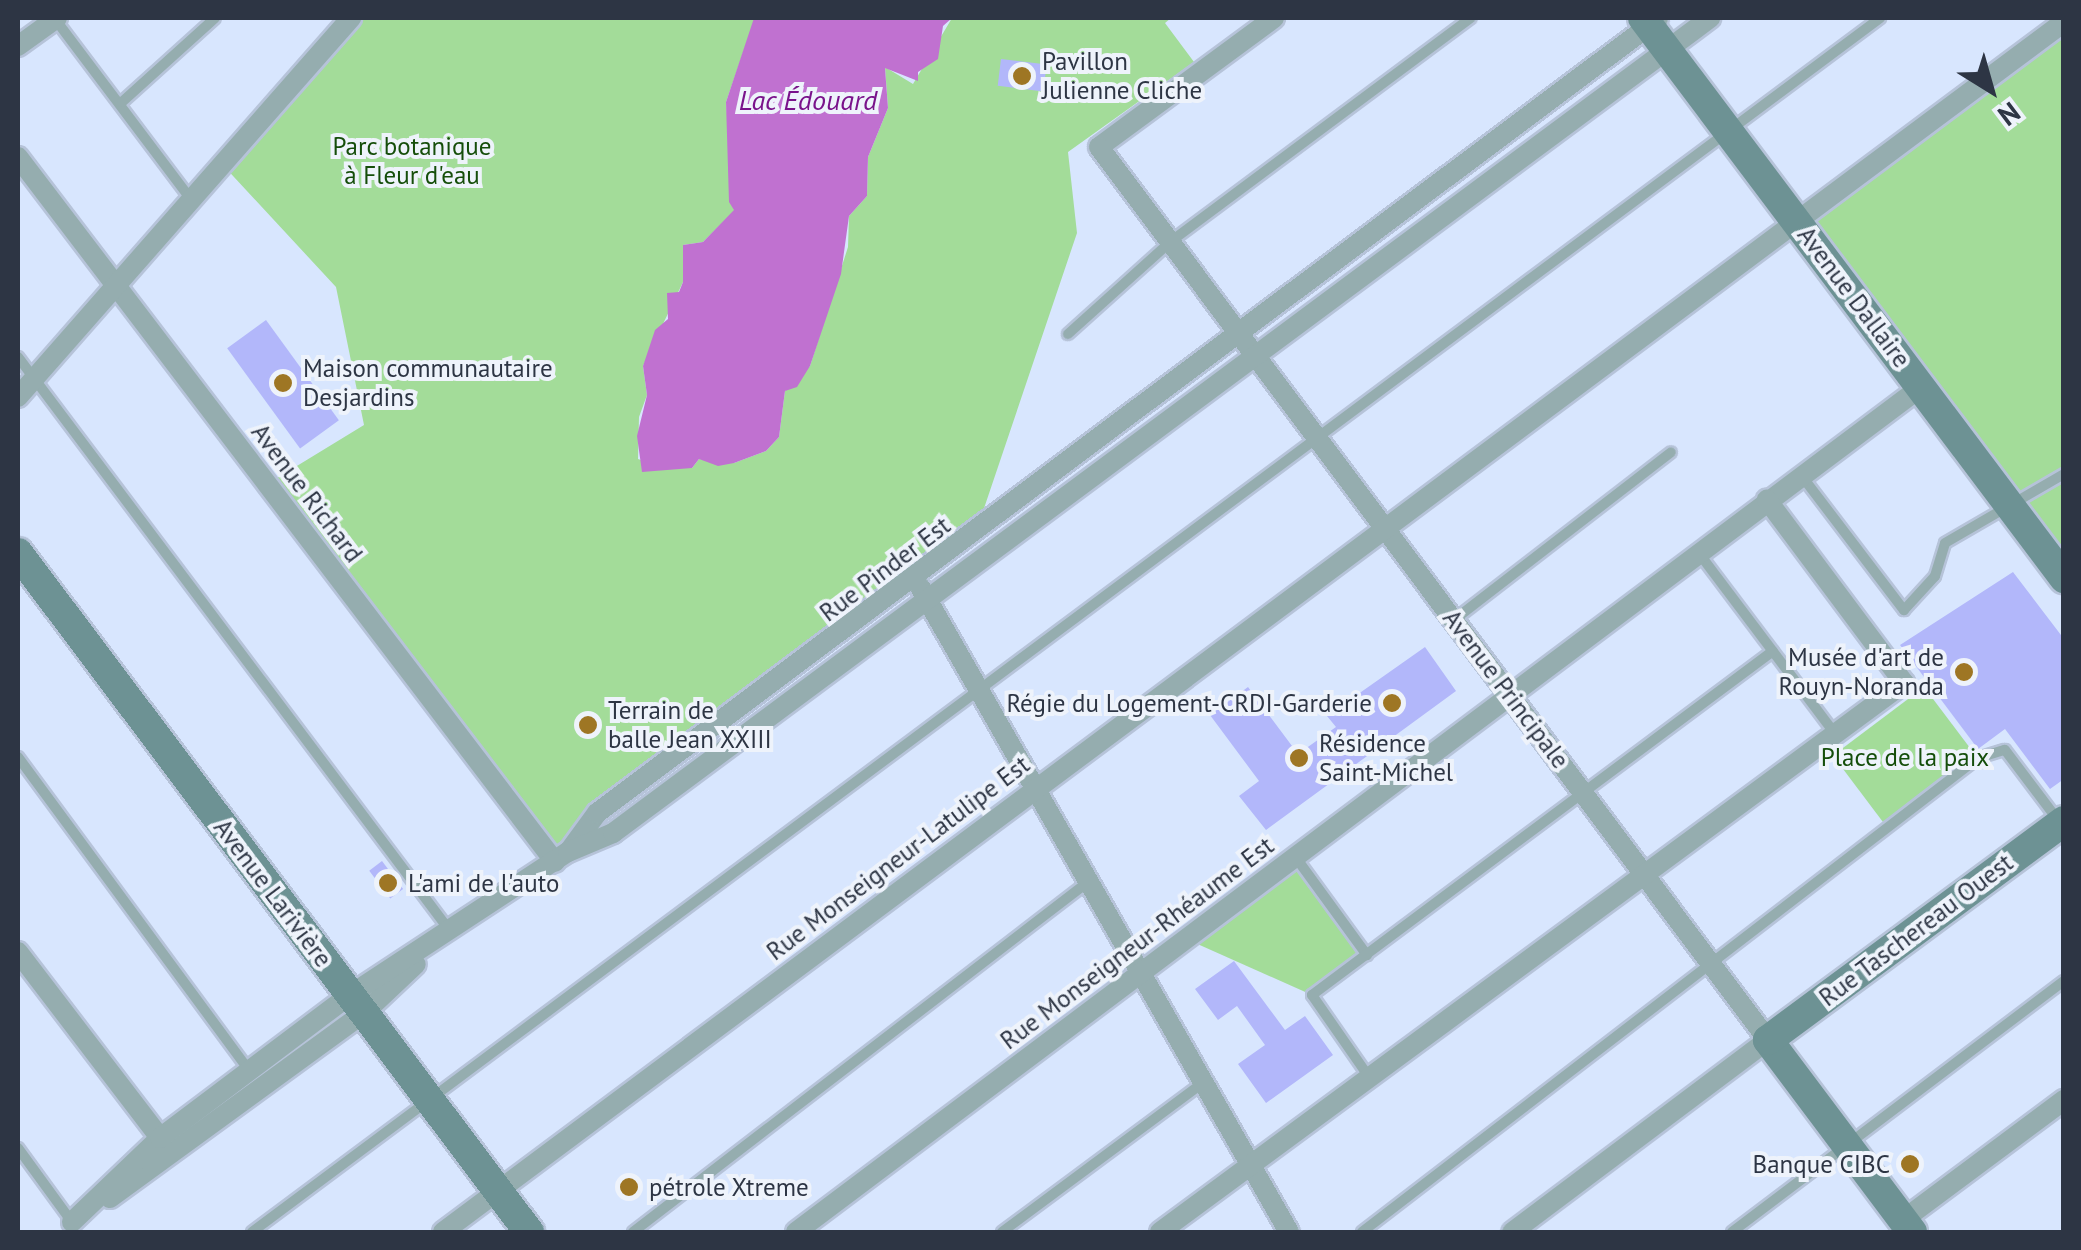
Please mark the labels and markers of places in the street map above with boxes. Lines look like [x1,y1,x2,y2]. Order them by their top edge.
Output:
place label: Pavillon Julienne Cliche [1042,47,1202,106]
marker: Pavillon Julienne Cliche [1011,65,1033,87]
place label: Maison communautaire Desjardins [303,354,553,413]
marker: Maison communautaire Desjardins [272,372,294,394]
place label: Musée d'art de Rouyn-Noranda [1778,643,1944,702]
marker: Musée d'art de Rouyn-Noranda [1953,661,1975,683]
place label: Régie du Logement-CRDI-Garderie [1006,688,1372,718]
marker: Régie du Logement-CRDI-Garderie [1381,692,1403,714]
place label: Terrain de balle Jean XXIII [608,696,773,755]
marker: Terrain de balle Jean XXIII [577,714,599,736]
place label: Résidence Saint-Michel [1319,729,1453,788]
marker: Résidence Saint-Michel [1288,747,1310,769]
place label: L'ami de l'auto [408,868,559,898]
marker: L'ami de l'auto [377,872,399,894]
place label: Banque CIBC [1753,1149,1890,1179]
marker: Banque CIBC [1899,1153,1921,1175]
place label: pétrole Xtreme [649,1172,809,1202]
marker: pétrole Xtreme [618,1176,640,1198]

